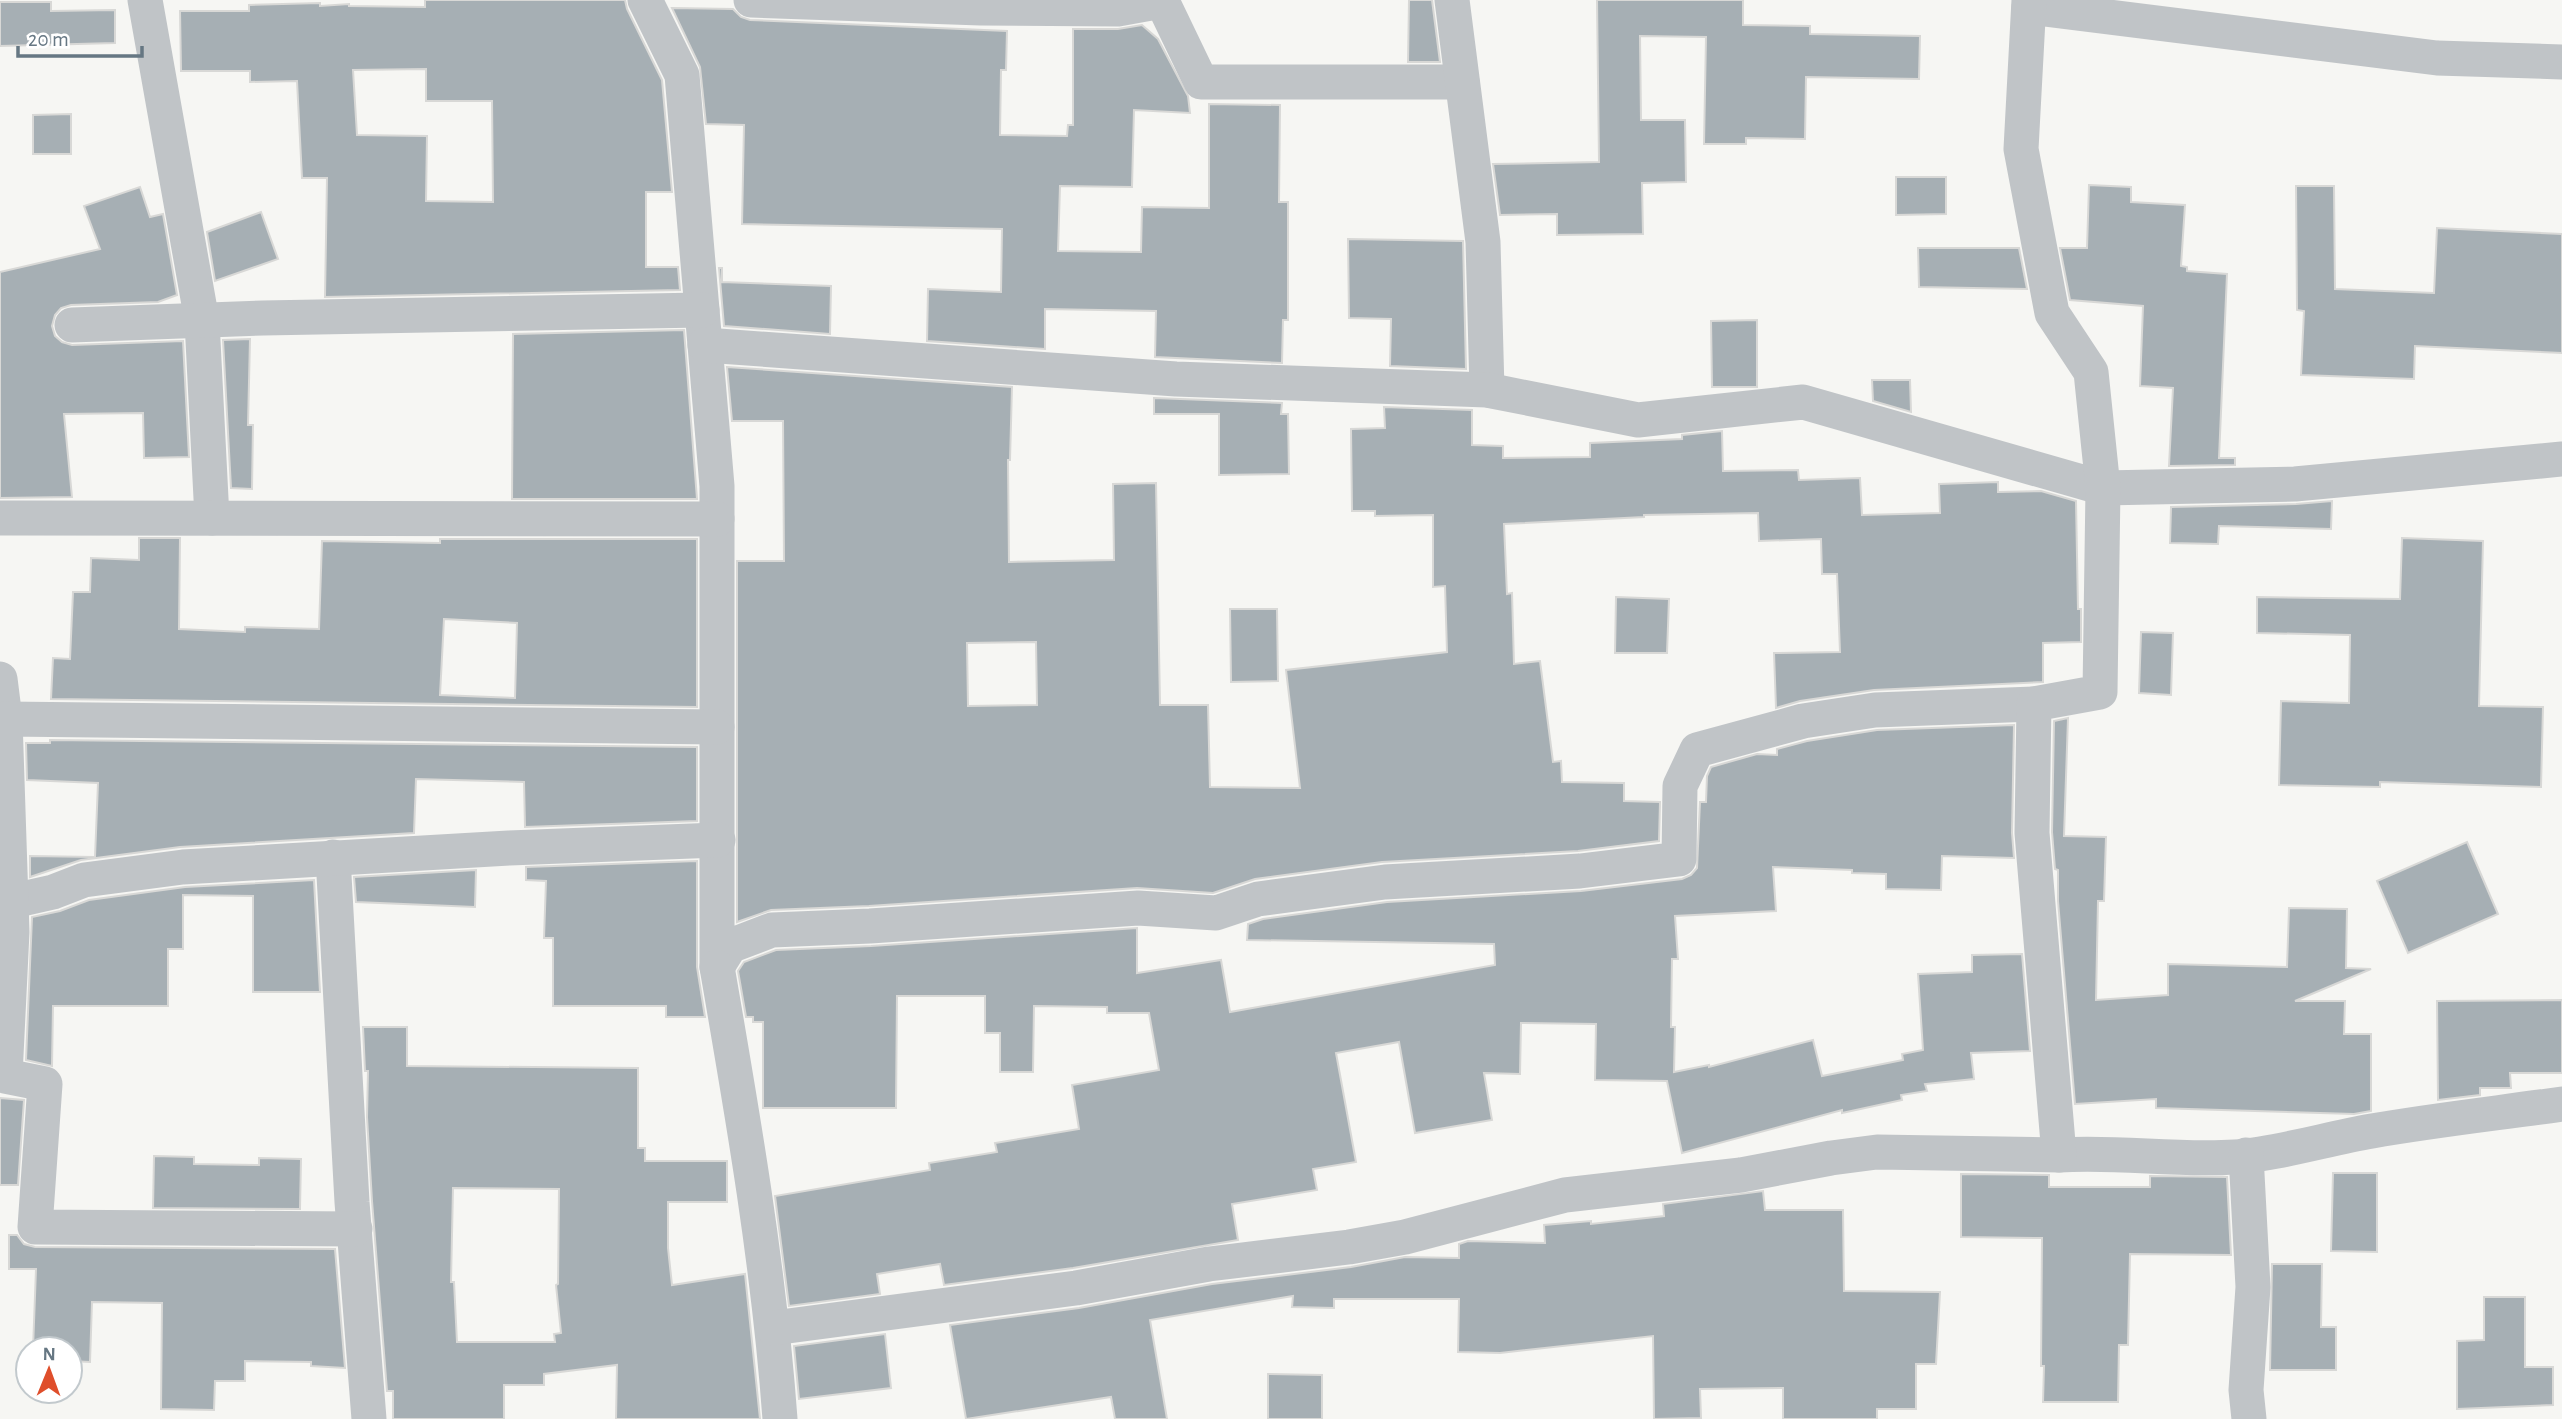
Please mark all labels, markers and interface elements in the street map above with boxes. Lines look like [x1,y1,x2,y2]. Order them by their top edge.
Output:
scale bar [18,14,142,58]
text: 20 m [28,29,69,50]
north arrow [14,1335,84,1405]
text: N [42,1345,56,1364]

